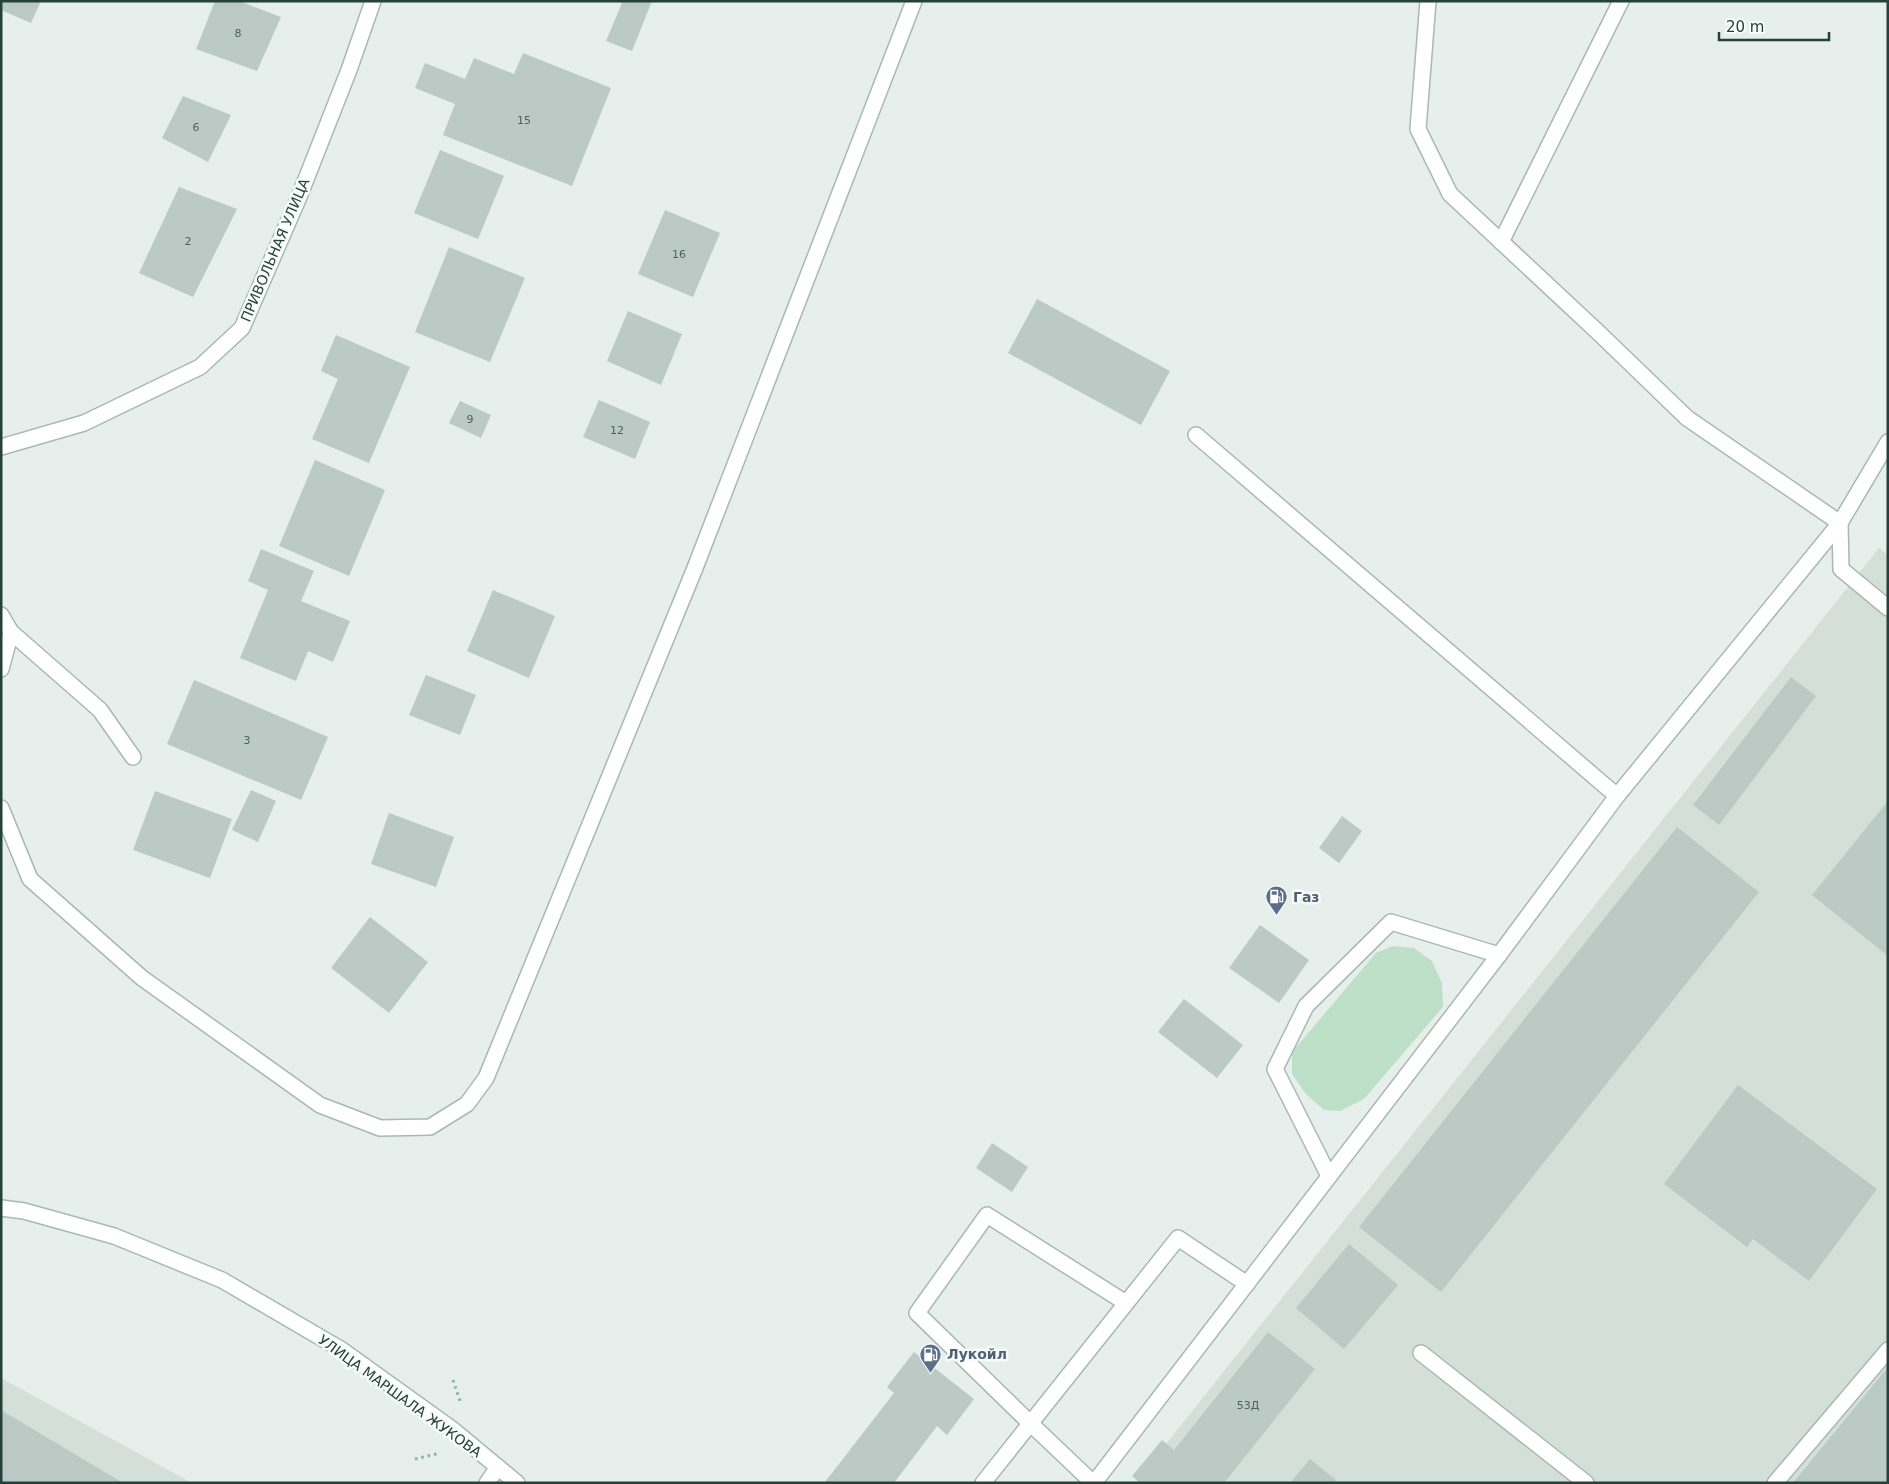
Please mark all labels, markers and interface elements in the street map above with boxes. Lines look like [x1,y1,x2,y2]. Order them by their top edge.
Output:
scale bar [1719,10,1829,42]
text: 20 m [1726,18,1764,36]
house number: 8 [235,27,242,40]
house number: 15 [517,114,531,127]
house number: 6 [193,121,200,134]
street label: ПРИВОЛЬНАЯ УЛИЦА [237,175,313,324]
house number: 2 [185,235,192,248]
house number: 16 [672,248,686,261]
house number: 9 [467,413,474,426]
house number: 12 [610,424,624,437]
house number: 3 [244,734,251,747]
fuel station icon: Газ [1265,885,1289,916]
place label: Газ [1293,889,1320,905]
street label: УЛИЦА МАРШАЛА ЖУКОВА [315,1332,485,1461]
fuel station icon: Лукойл [919,1342,943,1373]
place label: Лукойл [947,1346,1007,1362]
house number: 53Д [1237,1399,1260,1412]

